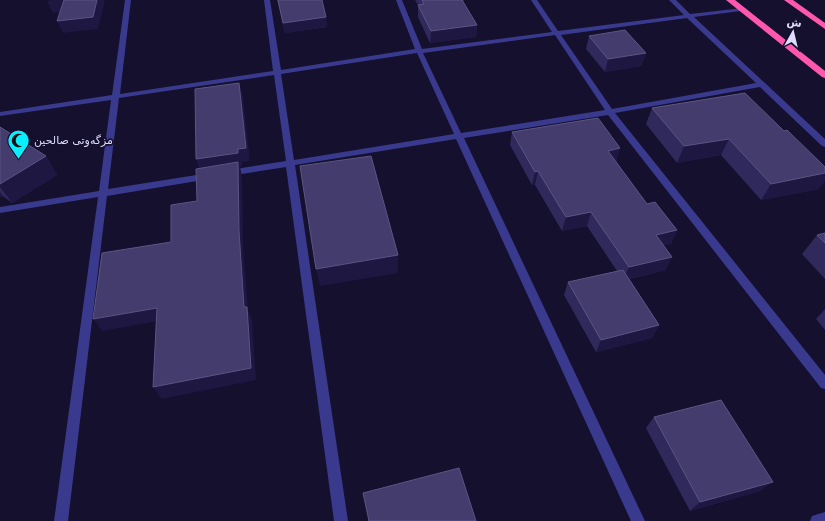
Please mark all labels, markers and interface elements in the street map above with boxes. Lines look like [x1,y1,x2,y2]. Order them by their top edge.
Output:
north arrow [773,12,813,52]
text: ش [786,15,803,30]
mosque icon: مزگەوتی صالحین [5,127,31,160]
place label: مزگەوتی صالحین [34,134,113,147]

